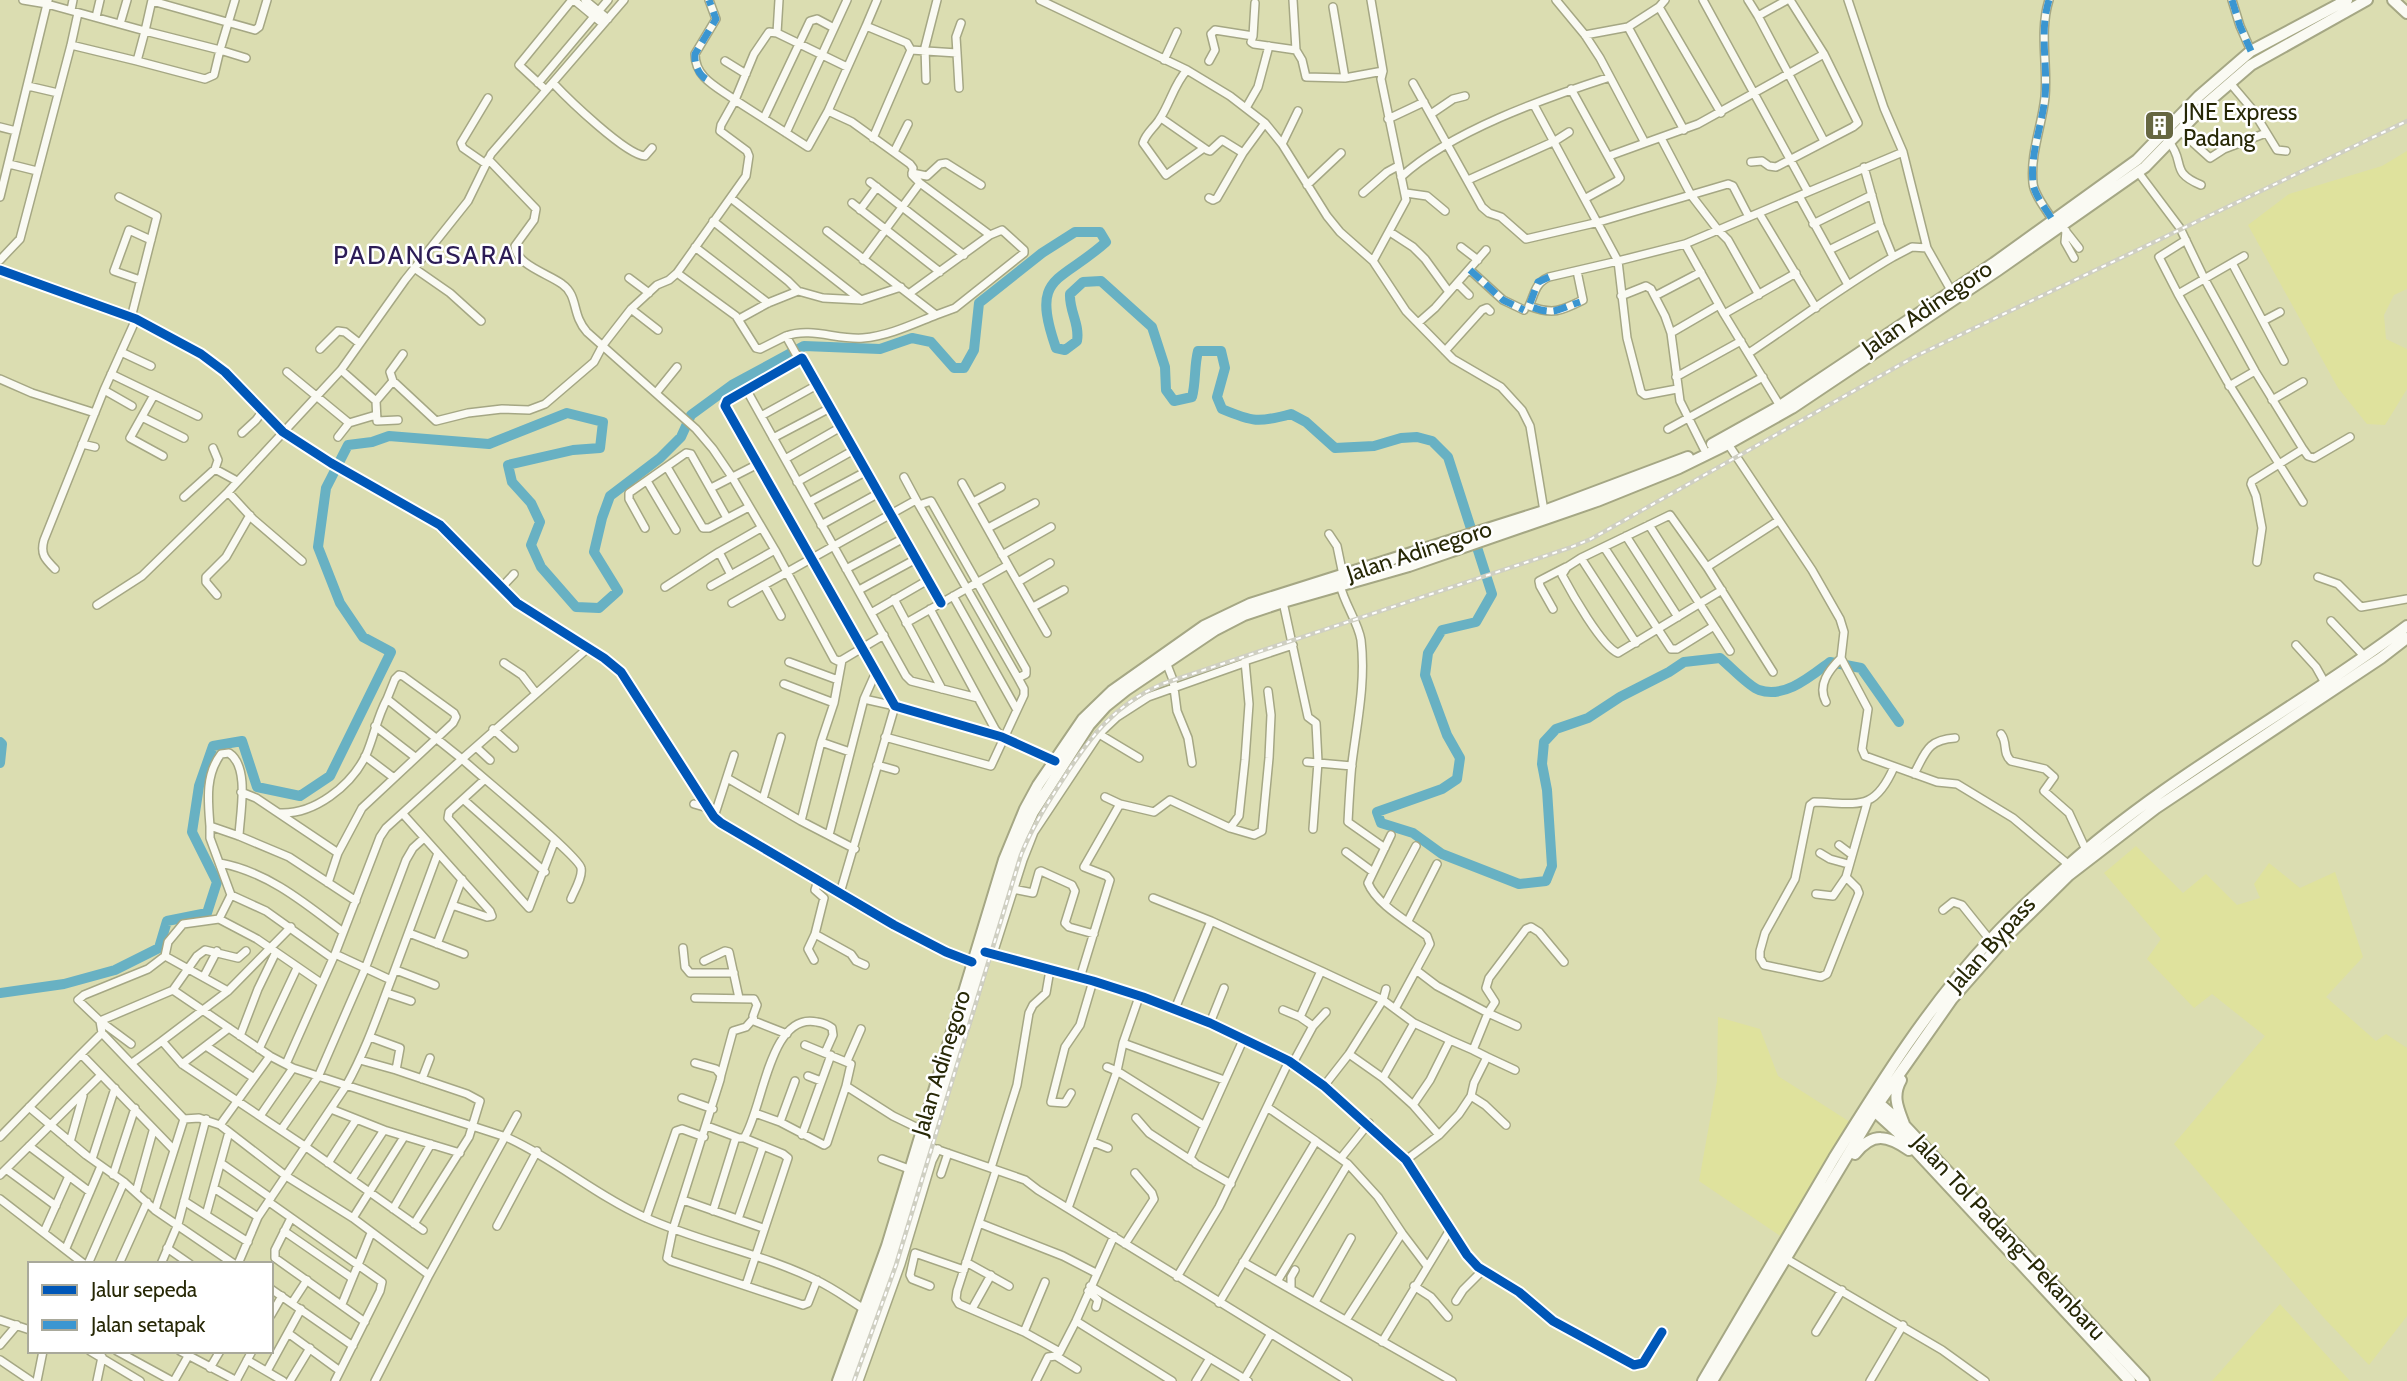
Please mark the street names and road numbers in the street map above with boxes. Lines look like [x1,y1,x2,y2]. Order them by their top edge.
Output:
street label: Jalan Adinegoro [1856,254,1997,362]
street label: Jalan Adinegoro [1342,514,1495,588]
street label: Jalan Bypass [1940,890,2041,998]
street label: Jalan Adinegoro [905,987,976,1140]
street label: Jalan Tol Padang–Pekanbaru [1906,1128,2112,1346]

